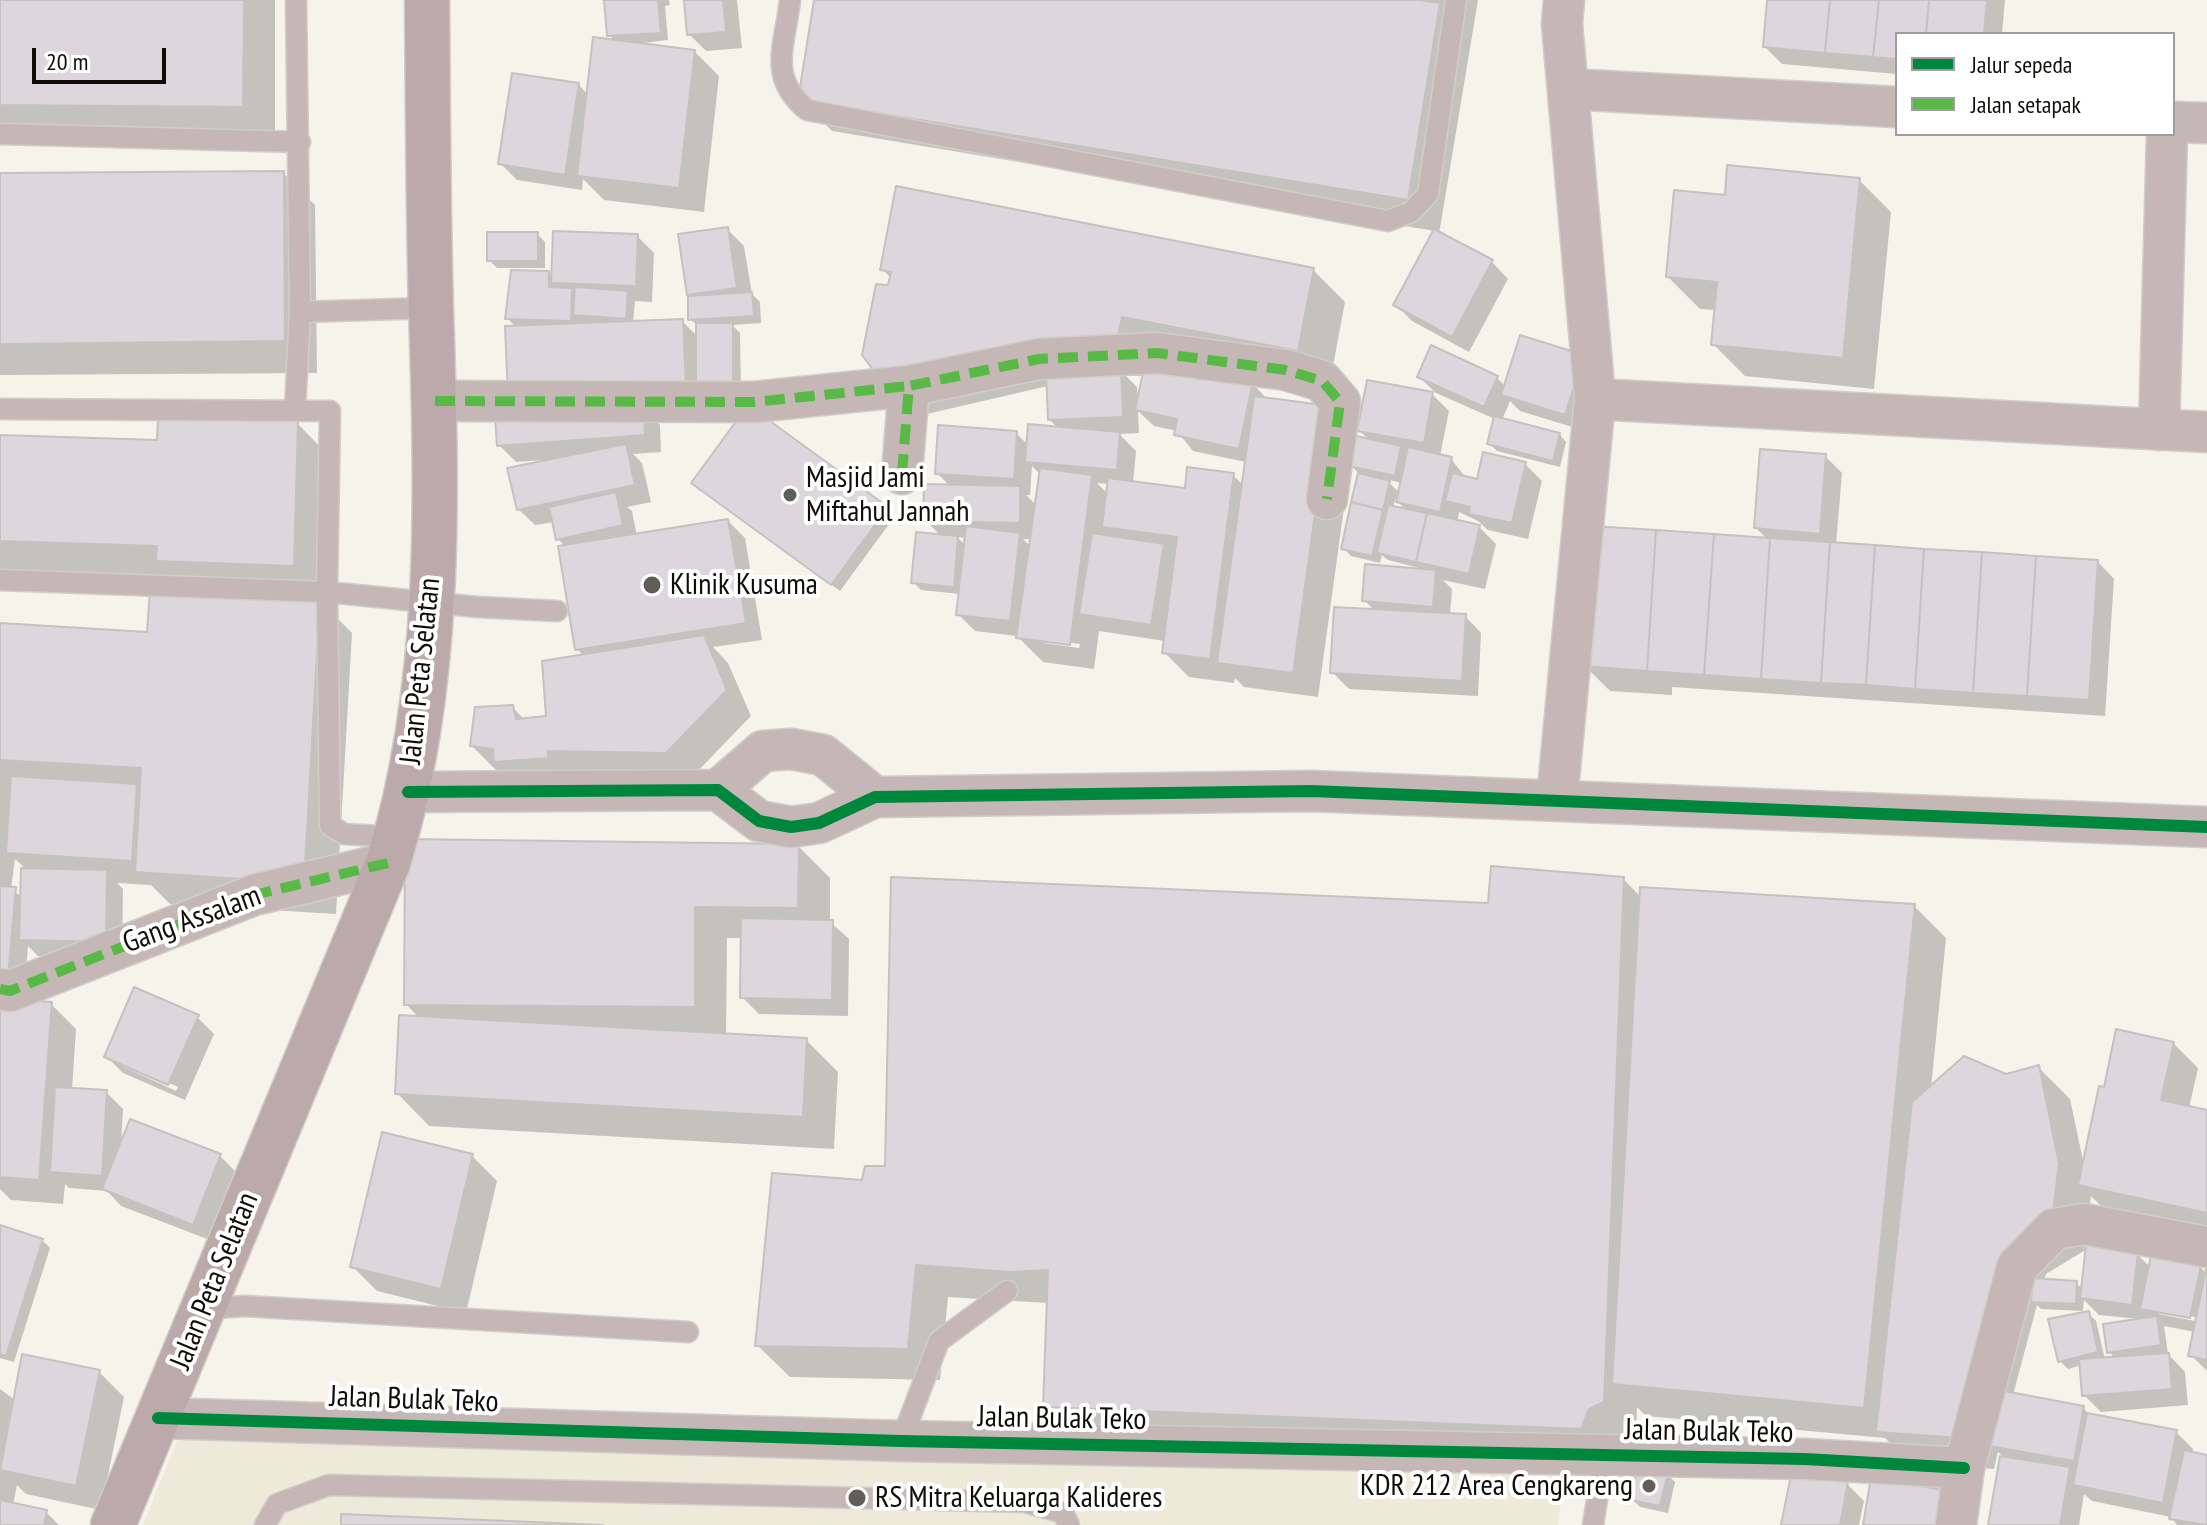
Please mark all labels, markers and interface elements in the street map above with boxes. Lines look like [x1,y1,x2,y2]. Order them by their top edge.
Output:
scale bar [36,32,170,82]
legend [1895,32,2175,136]
text: 20 m [46,46,88,77]
text: Jalur sepeda [1971,49,2072,80]
text: Jalan setapak [1971,89,2081,120]
place label: Masjid Jami Miftahul Jannah [806,460,970,530]
marker: Masjid Jami Miftahul Jannah [781,486,799,504]
place label: Klinik Kusuma [670,567,818,603]
marker: Klinik Kusuma [641,574,663,596]
street label: Jalan Peta Selatan [393,576,449,766]
street label: Gang Assalam [118,878,266,962]
street label: Jalan Peta Selatan [163,1188,267,1374]
street label: Jalan Bulak Teko [329,1379,499,1421]
street label: Jalan Bulak Teko [977,1400,1147,1438]
street label: Jalan Bulak Teko [1624,1413,1794,1451]
place label: KDR 212 Area Cengkareng [1360,1468,1633,1504]
marker: KDR 212 Area Cengkareng [1640,1477,1658,1495]
place label: RS Mitra Keluarga Kalideres [875,1480,1162,1516]
marker: RS Mitra Keluarga Kalideres [846,1487,868,1509]

